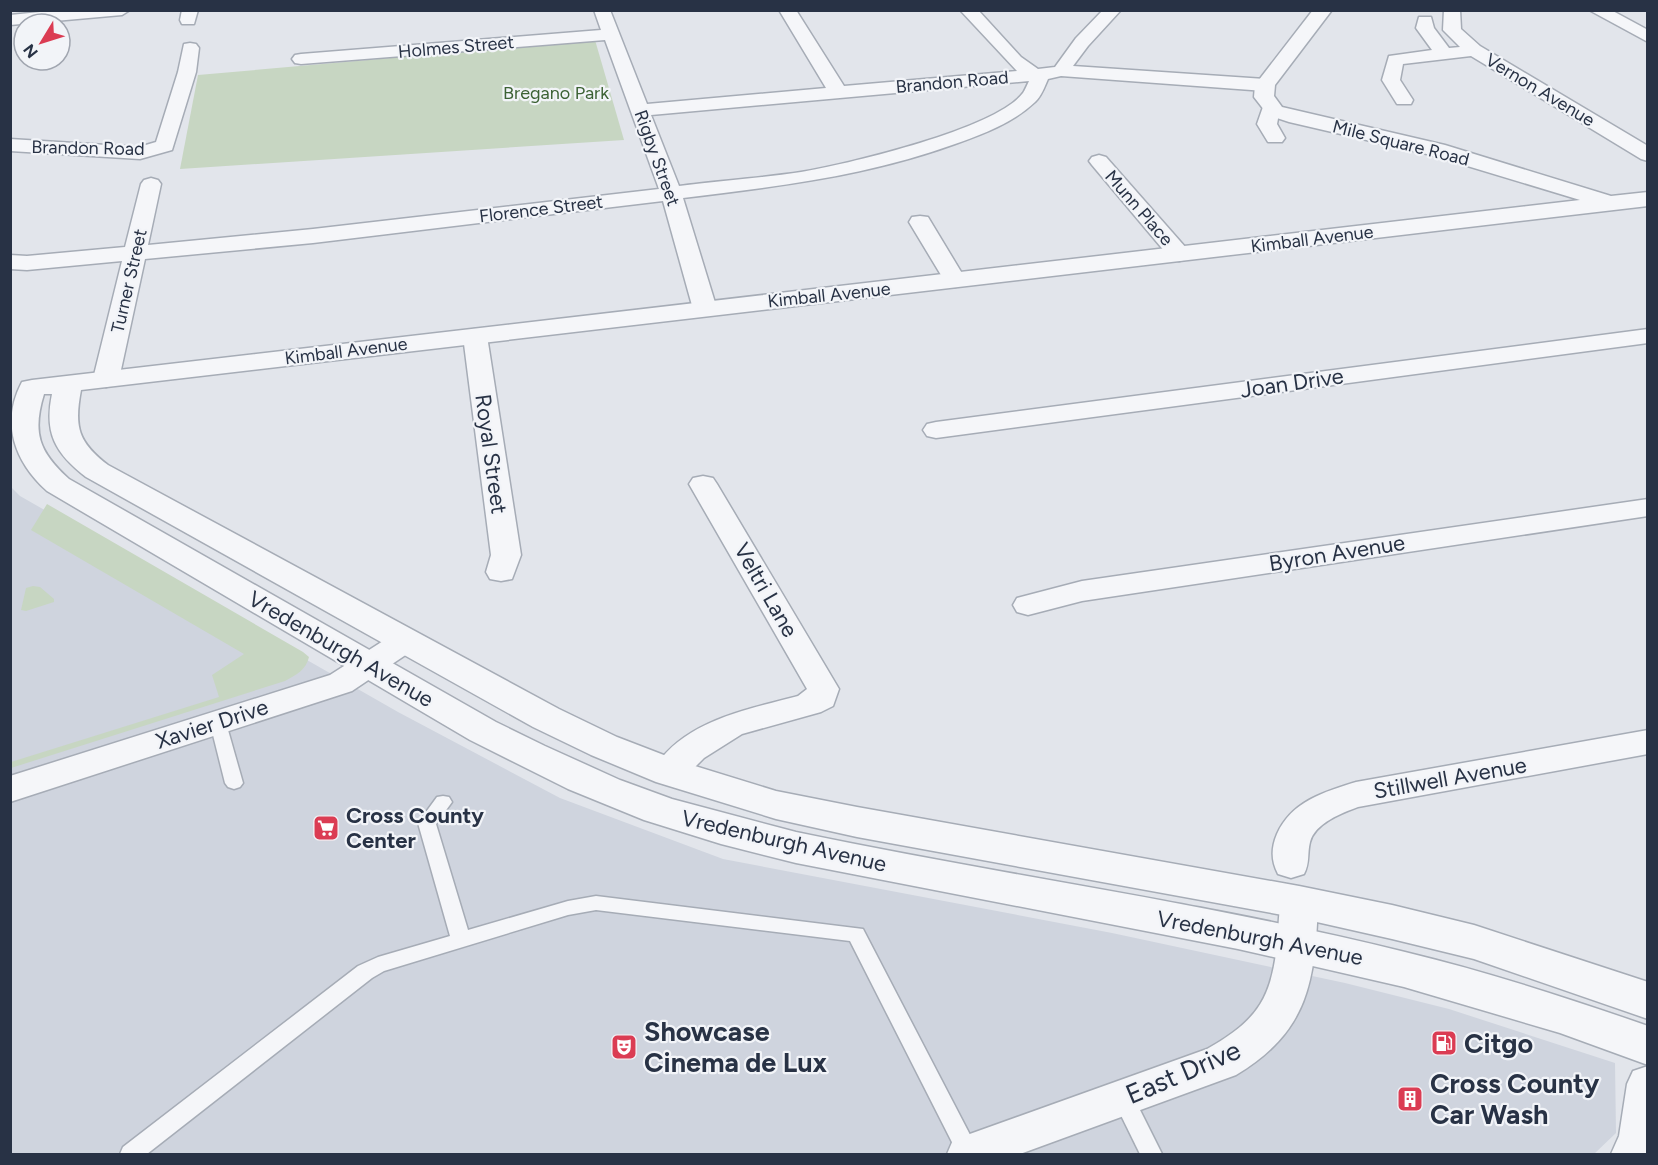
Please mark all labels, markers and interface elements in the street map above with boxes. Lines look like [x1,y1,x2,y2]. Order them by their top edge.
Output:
north arrow [12,12,72,72]
street label: Holmes Street [397,31,515,63]
text: N [19,40,42,62]
street label: Vernon Avenue [1481,49,1599,131]
street label: Brandon Road [895,66,1009,98]
park label: Bregano Park [503,82,609,104]
street label: Rigby Street [629,107,685,209]
street label: Mile Square Road [1330,115,1472,171]
street label: Brandon Road [31,136,145,160]
street label: Munn Place [1100,166,1178,250]
street label: Florence Street [478,190,604,228]
street label: Kimball Avenue [1249,221,1375,257]
street label: Turner Street [106,227,152,335]
street label: Kimball Avenue [766,278,892,312]
street label: Kimball Avenue [283,333,409,369]
street label: Joan Drive [1239,362,1345,404]
street label: Royal Street [469,392,513,516]
street label: Byron Avenue [1267,529,1407,577]
street label: Veltri Lane [728,538,804,642]
street label: Vredenburgh Avenue [244,585,438,713]
street label: Xavier Drive [152,693,272,755]
street label: Stillwell Avenue [1371,751,1529,805]
place label: Cross County Center [346,802,484,854]
street label: Vredenburgh Avenue [679,804,889,878]
supermarket icon: Cross County Center [311,813,341,843]
street label: Vredenburgh Avenue [1155,905,1365,971]
place label: Showcase Cinema de Lux [644,1015,828,1079]
place label: Citgo [1464,1027,1533,1060]
fuel station icon: Citgo [1429,1028,1459,1058]
theatre icon: Showcase Cinema de Lux [609,1032,639,1062]
street label: East Drive [1121,1033,1245,1111]
place label: Cross County Car Wash [1430,1067,1600,1131]
building icon: Cross County Car Wash [1395,1084,1425,1114]

